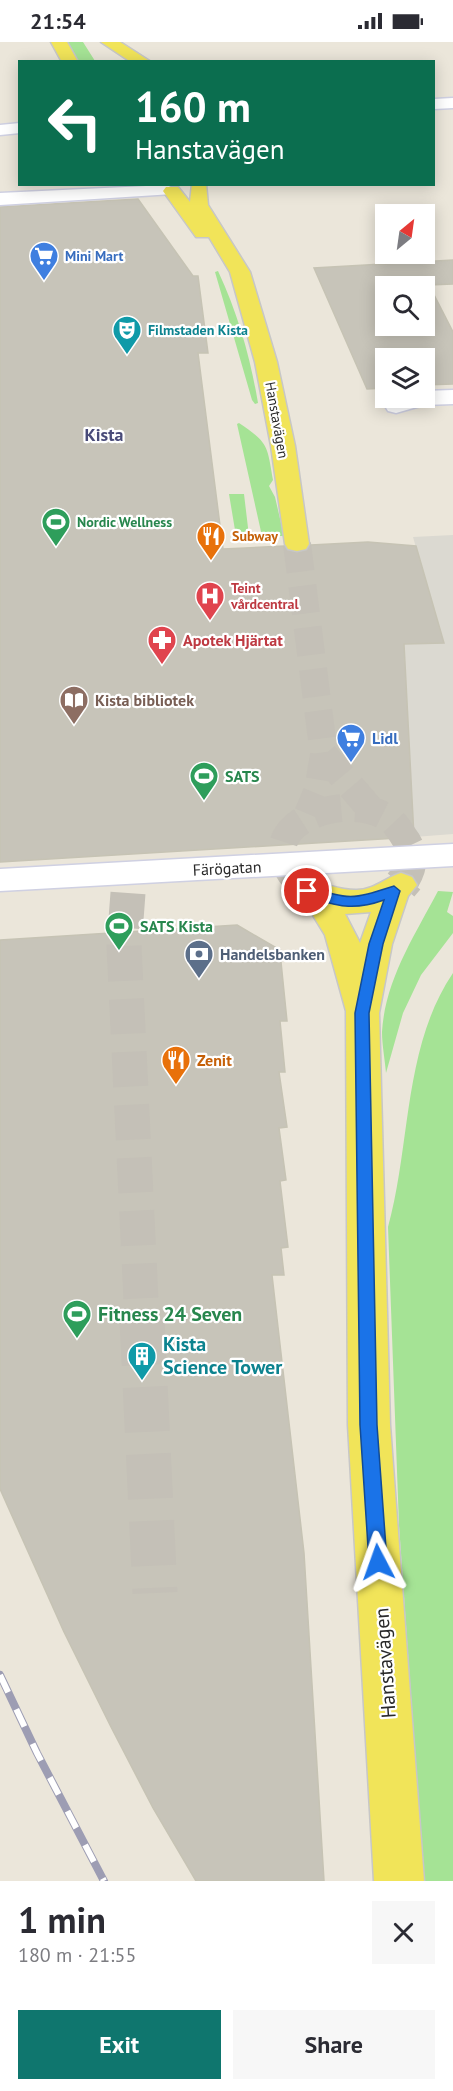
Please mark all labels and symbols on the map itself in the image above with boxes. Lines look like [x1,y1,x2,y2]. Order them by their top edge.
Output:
north arrow [375,204,435,264]
supermarket icon: Mini Mart [28,240,60,282]
place label: Mini Mart [65,247,123,265]
theatre icon: Filmstaden Kista [111,314,143,356]
place label: Filmstaden Kista [148,321,248,339]
street label: Hanstavägen [261,380,293,460]
district label: Kista [85,423,123,446]
sports icon: Nordic Wellness [40,506,72,548]
place label: Nordic Wellness [77,513,172,531]
restaurant icon: Subway [195,520,227,562]
place label: Subway [232,527,278,545]
place label: Teint vårdcentral [230,579,299,613]
hospital icon: Teint vårdcentral [194,580,226,622]
pharmacy icon: Apotek Hjärtat [146,624,178,666]
place label: Apotek Hjärtat [183,630,283,650]
library icon: Kista bibliotek [58,684,90,726]
place label: Kista bibliotek [95,690,194,710]
supermarket icon: Lidl [335,722,367,764]
place label: Lidl [372,728,398,748]
sports icon: SATS [188,760,220,802]
place label: SATS [225,766,259,786]
street label: Färögatan [192,856,262,880]
pin [281,865,332,916]
sports icon: SATS Kista [103,910,135,952]
place label: SATS Kista [140,916,213,936]
bank icon: Handelsbanken [183,938,215,980]
place label: Handelsbanken [220,944,325,964]
restaurant icon: Zenit [160,1044,192,1086]
place label: Zenit [197,1050,232,1070]
sports icon: Fitness 24 Seven [61,1298,93,1340]
place label: Fitness 24 Seven [98,1301,242,1327]
place label: Kista Science Tower [163,1331,282,1380]
building icon: Kista Science Tower [126,1340,158,1382]
position arrow [346,1530,410,1594]
street label: Hanstavägen [368,1607,402,1719]

